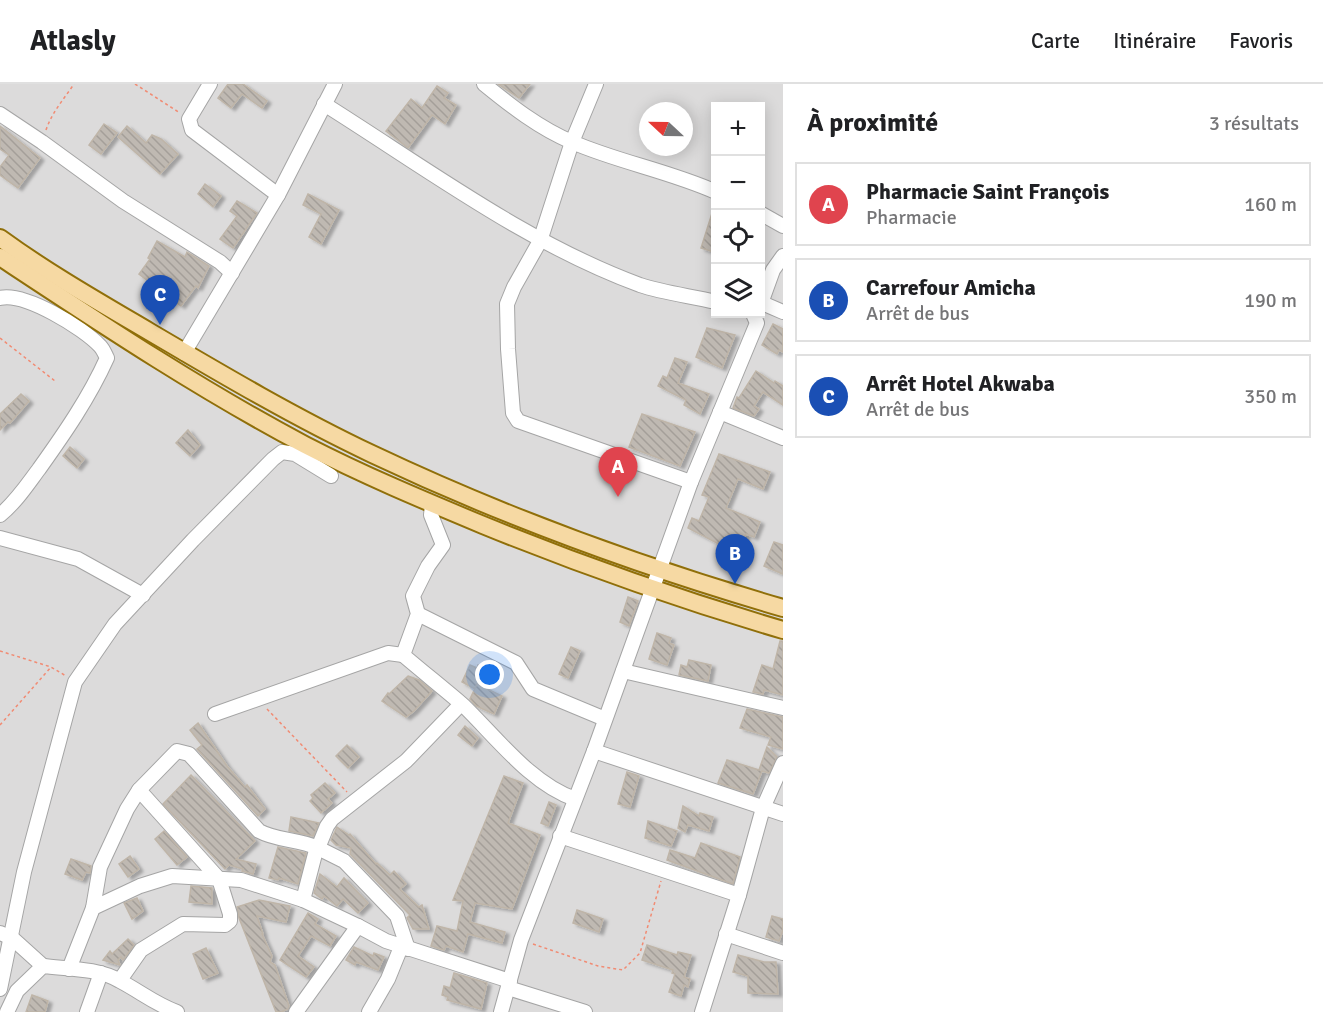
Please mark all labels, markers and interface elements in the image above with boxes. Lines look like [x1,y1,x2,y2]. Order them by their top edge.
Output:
text: Atlasly [30,24,116,58]
text: Carte [1031,28,1080,54]
text: Itinéraire [1113,28,1196,54]
text: Favoris [1229,28,1293,54]
north arrow [639,102,693,156]
map controls [711,102,765,318]
button: + [711,102,765,156]
text: À proximité [807,107,938,139]
text: 3 résultats [1209,111,1299,136]
button: − [711,156,765,210]
text: Pharmacie Saint François [866,178,1109,205]
text: A [822,192,835,217]
text: 160 m [1244,192,1297,217]
text: Pharmacie [866,205,957,230]
button: locate [711,210,765,264]
button: layers [711,264,765,318]
text: Carrefour Amicha [866,274,1036,301]
pin: C [140,276,180,325]
text: B [822,288,835,313]
text: 190 m [1244,288,1297,313]
text: Arrêt de bus [866,301,969,326]
text: Arrêt Hotel Akwaba [866,370,1055,397]
text: C [822,384,835,409]
text: 350 m [1244,384,1297,409]
text: Arrêt de bus [866,397,969,422]
pin: A [598,448,638,497]
pin: B [716,534,754,584]
your location [475,660,504,689]

